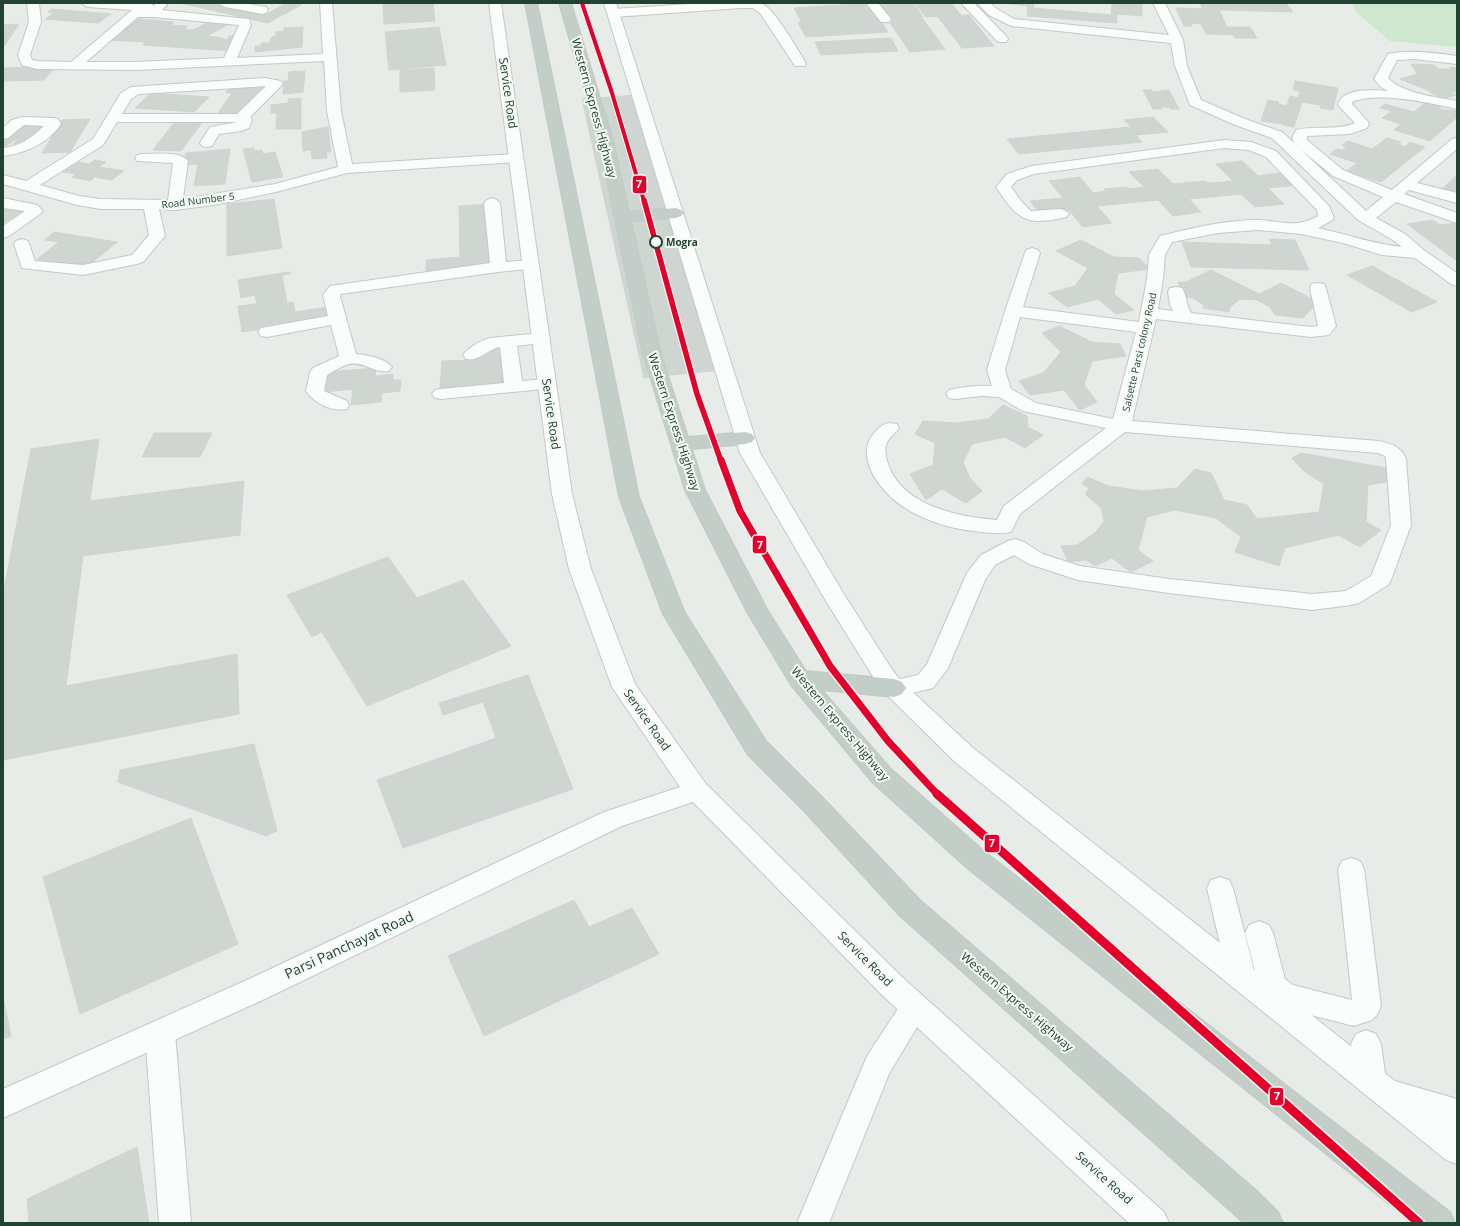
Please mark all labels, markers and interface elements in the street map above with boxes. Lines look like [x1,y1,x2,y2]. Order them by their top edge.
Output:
street label: Western Express Highway [568,36,622,181]
street label: Service Road [495,56,522,130]
line badge: 7 [632,175,647,194]
text: 7 [636,176,642,191]
street label: Road Number 5 [161,189,236,211]
marker: Mogra [649,235,663,249]
place label: Mogra [666,235,698,249]
street label: Salsette Parsi colony Road [1118,291,1160,413]
street label: Western Express Highway [644,351,705,494]
street label: Service Road [538,377,565,451]
line badge: 7 [752,535,767,554]
text: 7 [757,537,763,552]
street label: Western Express Highway [788,663,894,785]
street label: Service Road [620,686,675,754]
line badge: 7 [984,834,1000,853]
text: 7 [989,835,995,850]
street label: Parsi Panchayat Road [281,906,416,983]
street label: Service Road [834,927,897,990]
street label: Western Express Highway [957,948,1078,1056]
line badge: 7 [1269,1087,1284,1106]
text: 7 [1274,1088,1280,1103]
street label: Service Road [1072,1147,1137,1208]

